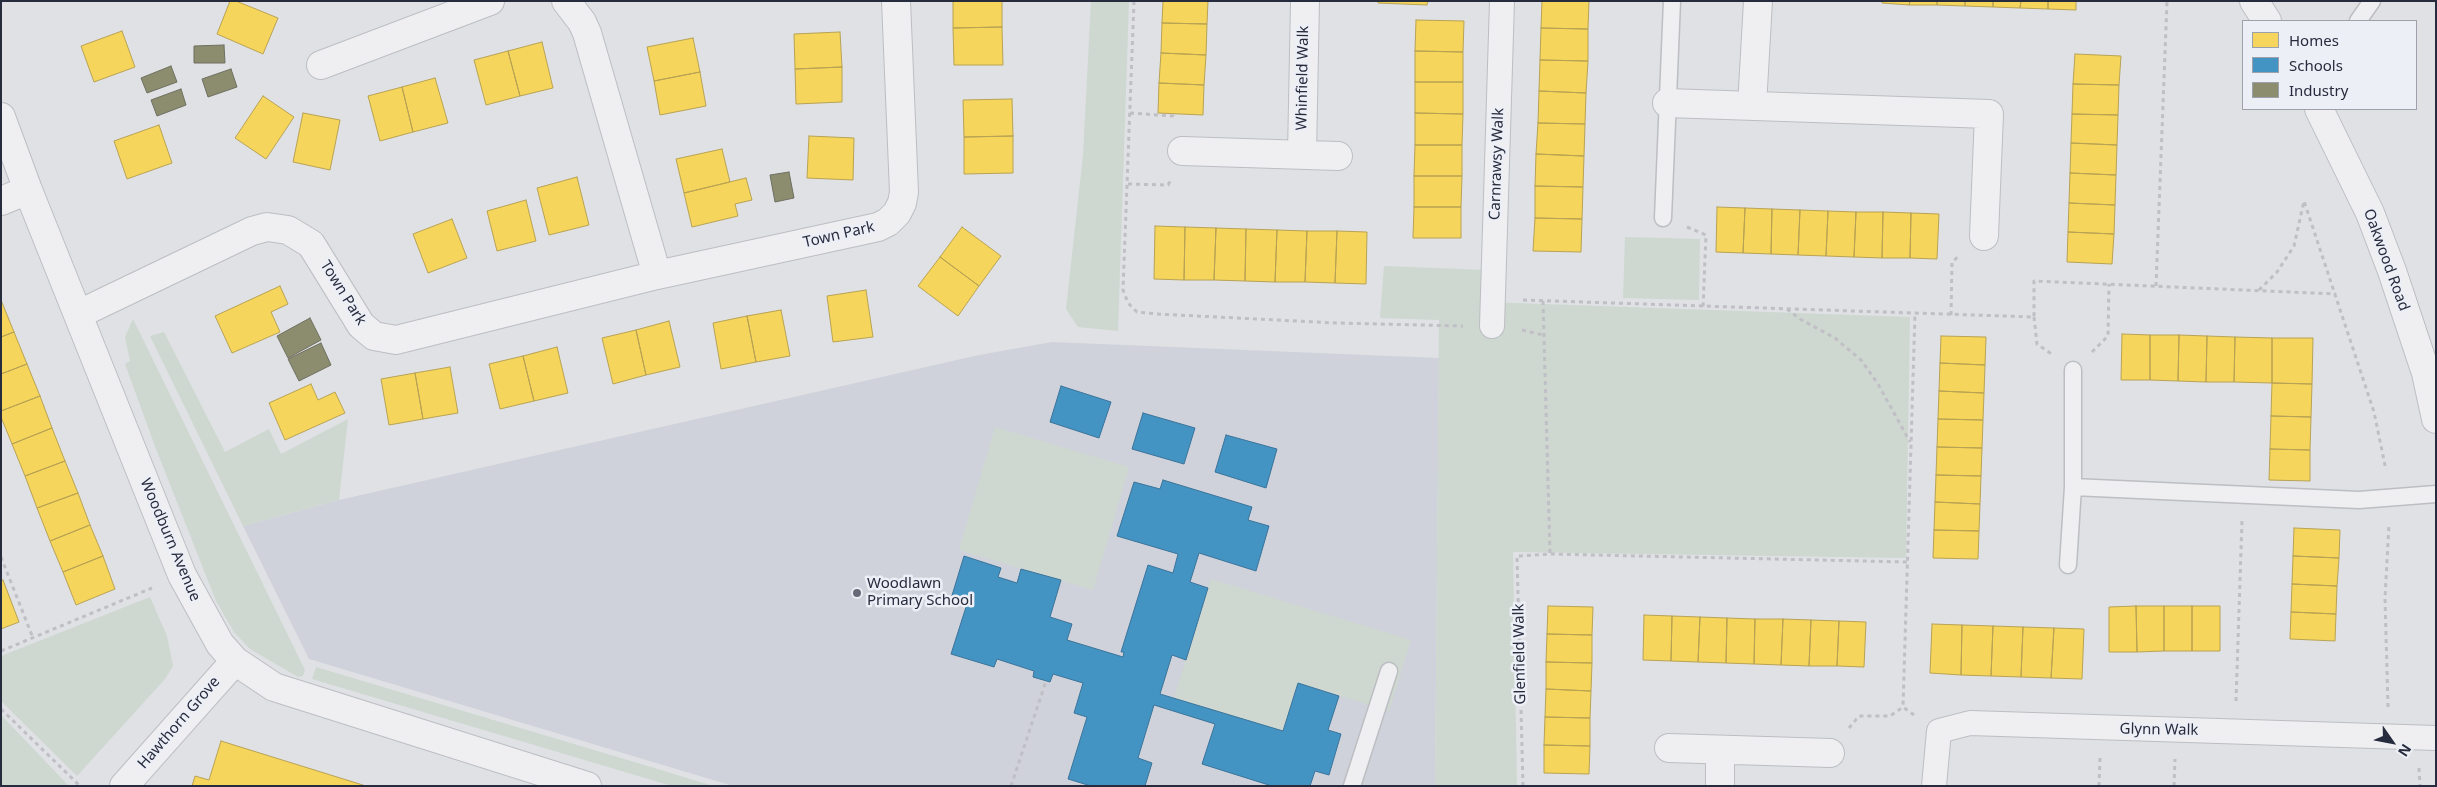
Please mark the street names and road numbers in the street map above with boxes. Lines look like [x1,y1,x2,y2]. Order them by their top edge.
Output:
street label: Whinfield Walk [1293,25,1313,131]
street label: Carnrawsy Walk [1486,108,1508,220]
street label: Oakwood Road [2359,207,2413,313]
street label: Town Park [802,218,876,252]
street label: Town Park [316,257,370,329]
street label: Woodburn Avenue [136,476,204,604]
street label: Glenfield Walk [1510,603,1530,705]
street label: Hawthorn Grove [134,673,224,773]
street label: Glynn Walk [2119,720,2199,740]

